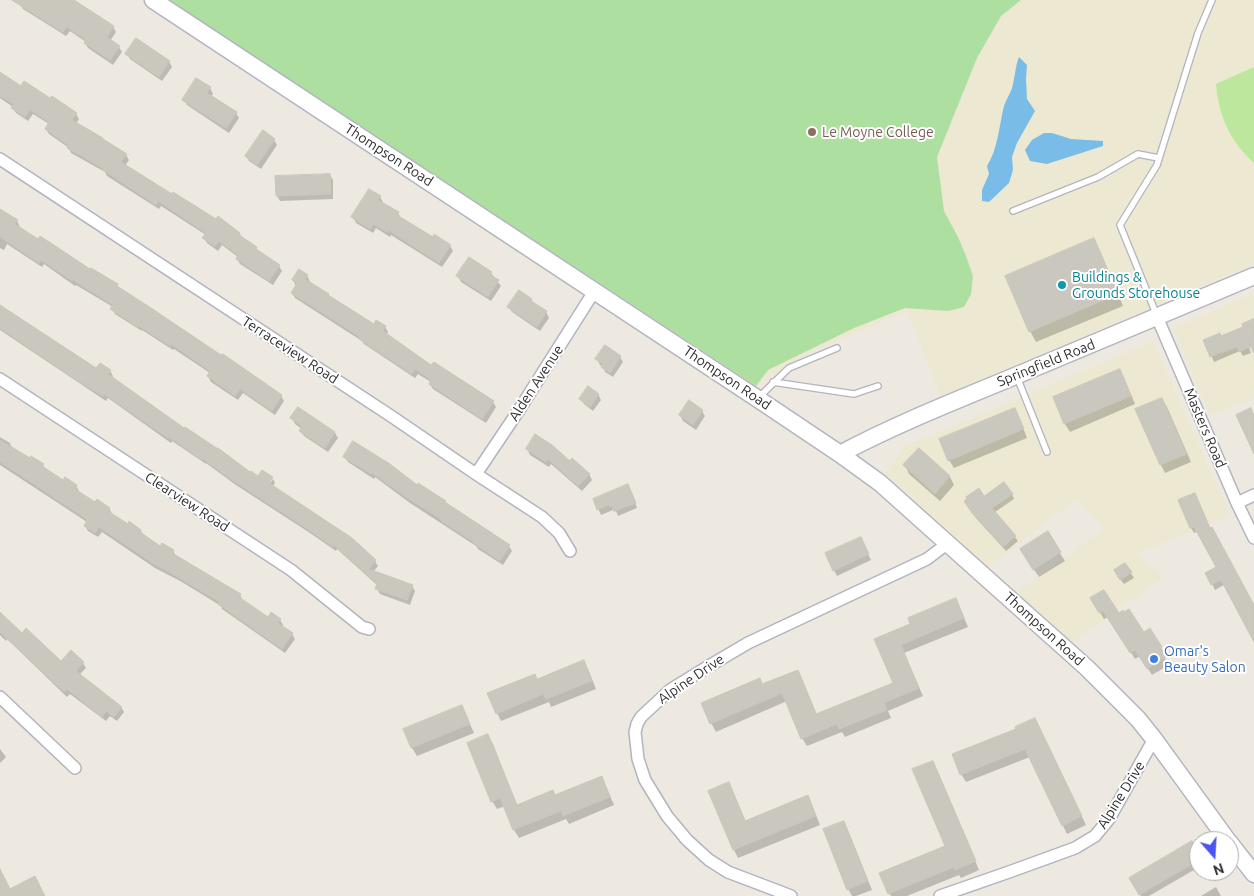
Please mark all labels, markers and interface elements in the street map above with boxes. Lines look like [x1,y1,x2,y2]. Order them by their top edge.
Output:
street label: Thompson Road [342,120,436,190]
place label: Le Moyne College [822,124,934,140]
marker: Le Moyne College [806,126,818,138]
place label: Buildings & Grounds Storehouse [1072,269,1200,302]
marker: Buildings & Grounds Storehouse [1056,279,1068,291]
street label: Terraceview Road [239,313,341,387]
street label: Springfield Road [995,336,1097,390]
street label: Alden Avenue [505,342,567,424]
street label: Thompson Road [680,343,774,413]
street label: Masters Road [1181,385,1229,471]
street label: Clearview Road [142,469,232,535]
street label: Thompson Road [1000,589,1088,669]
place label: Omar's Beauty Salon [1164,643,1246,676]
street label: Alpine Drive [655,651,727,707]
marker: Omar's Beauty Salon [1148,653,1160,665]
street label: Alpine Drive [1094,758,1148,832]
north arrow [1189,831,1239,881]
text: N [1211,860,1226,879]

